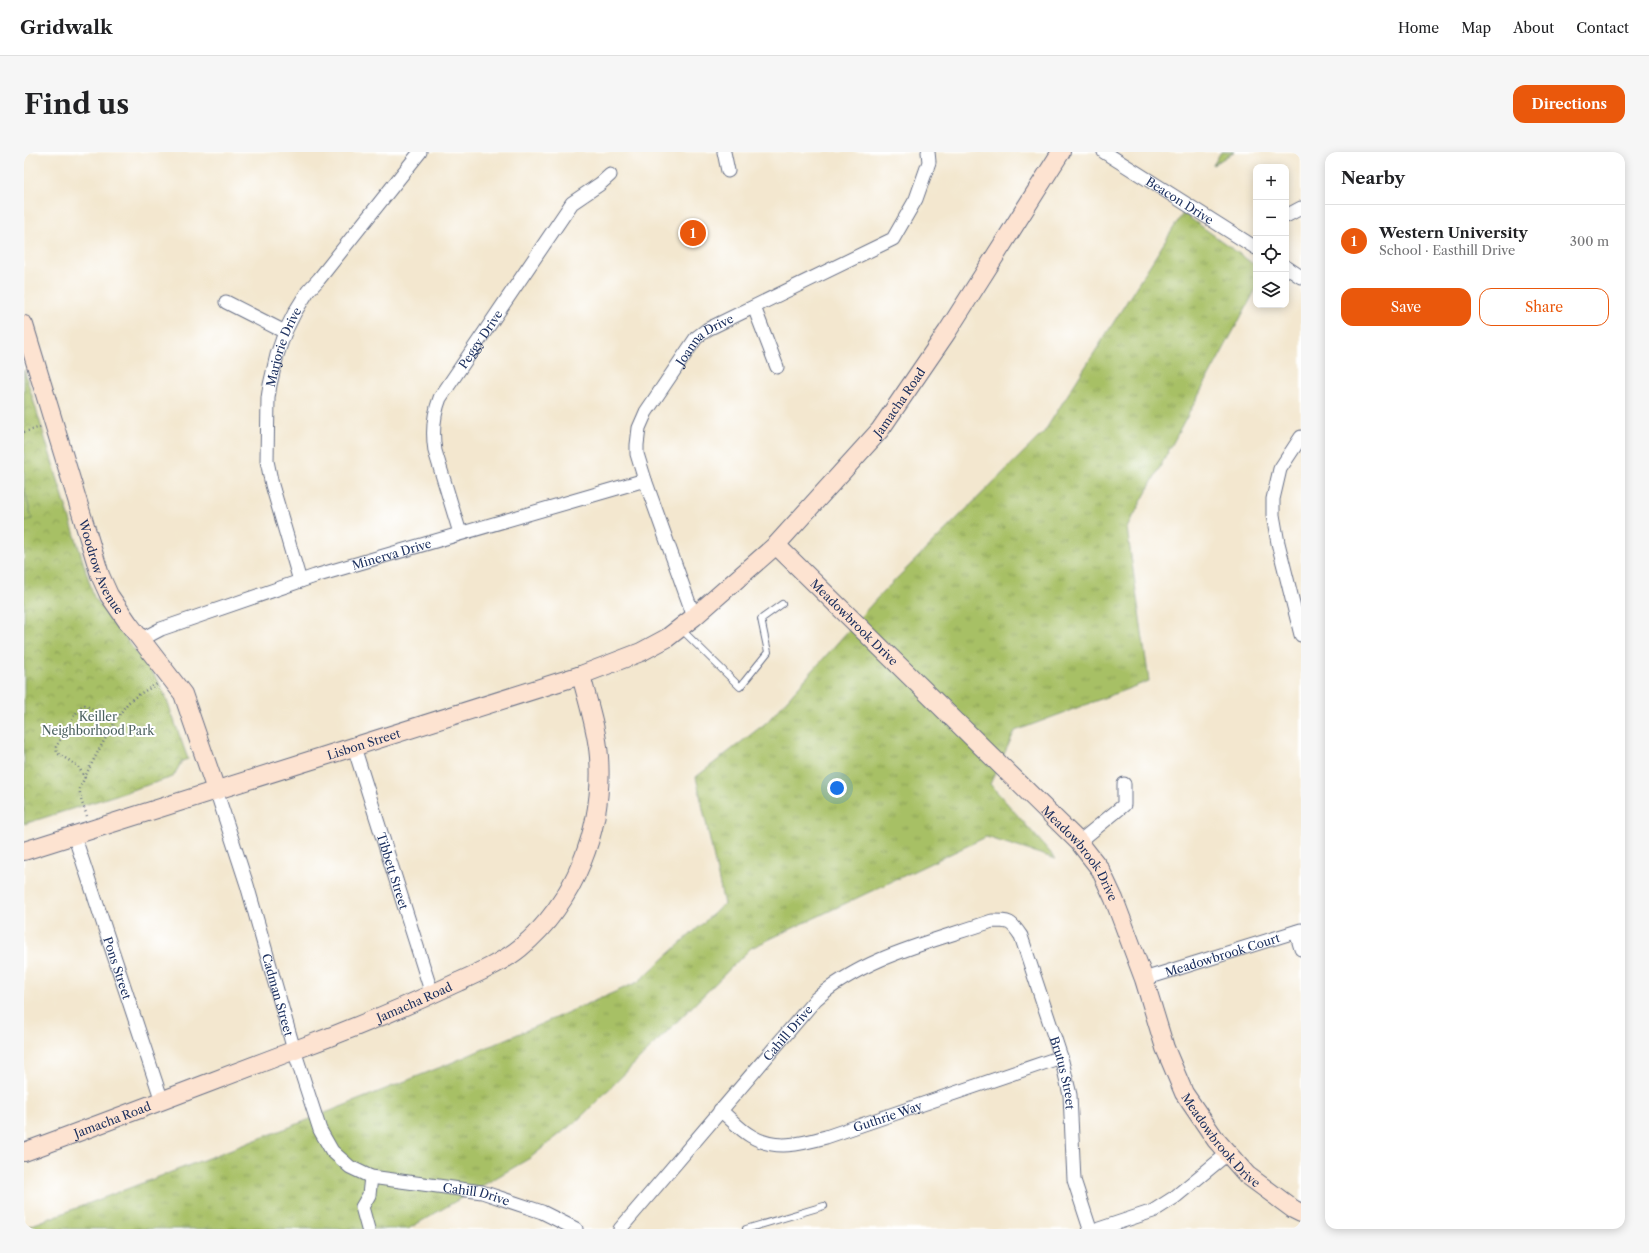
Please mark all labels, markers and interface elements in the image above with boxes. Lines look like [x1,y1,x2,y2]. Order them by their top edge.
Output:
text: Gridwalk [20,16,113,39]
text: Home [1398,19,1439,37]
text: Map [1461,19,1491,37]
text: About [1513,19,1554,37]
text: Contact [1576,19,1629,37]
button: Directions [1513,85,1625,123]
text: Find us [24,87,129,121]
map controls [1253,164,1289,308]
button: + [1253,164,1289,200]
text: Nearby [1341,168,1405,188]
street label: Beacon Drive [1143,173,1217,227]
button: − [1253,200,1289,236]
pin: 1 [680,218,706,248]
text: Western University [1379,223,1528,242]
text: 1 [1351,233,1357,249]
text: 300 m [1570,233,1609,249]
button: locate [1253,236,1289,272]
text: School · Easthill Drive [1379,242,1515,258]
button: layers [1253,272,1289,308]
button: Save [1341,288,1471,326]
button: Share [1479,288,1609,326]
street label: Marjorie Drive [262,304,304,388]
street label: Peggy Drive [455,306,505,371]
street label: Joanna Drive [671,310,736,370]
street label: Jamacha Road [869,364,928,442]
street label: Woodrow Avenue [76,517,127,617]
street label: Minerva Drive [350,535,433,572]
street label: Meadowbrook Drive [807,576,902,669]
park label: Keiller Neighborhood Park [42,709,155,738]
street label: Lisbon Street [325,725,403,762]
your location [827,778,847,798]
street label: Meadowbrook Drive [1039,802,1121,903]
street label: Tibbett Street [374,831,412,912]
street label: Meadowbrook Court [1163,929,1282,980]
street label: Pons Street [101,935,136,1002]
street label: Cadman Street [259,952,297,1038]
street label: Jamacha Road [372,978,455,1026]
street label: Cahill Drive [759,1002,815,1064]
street label: Brutus Street [1047,1034,1078,1111]
street label: Meadowbrook Drive [1179,1090,1264,1190]
street label: Guthrie Way [851,1097,924,1135]
street label: Jamacha Road [70,1098,153,1141]
street label: Cahill Drive [442,1179,512,1208]

